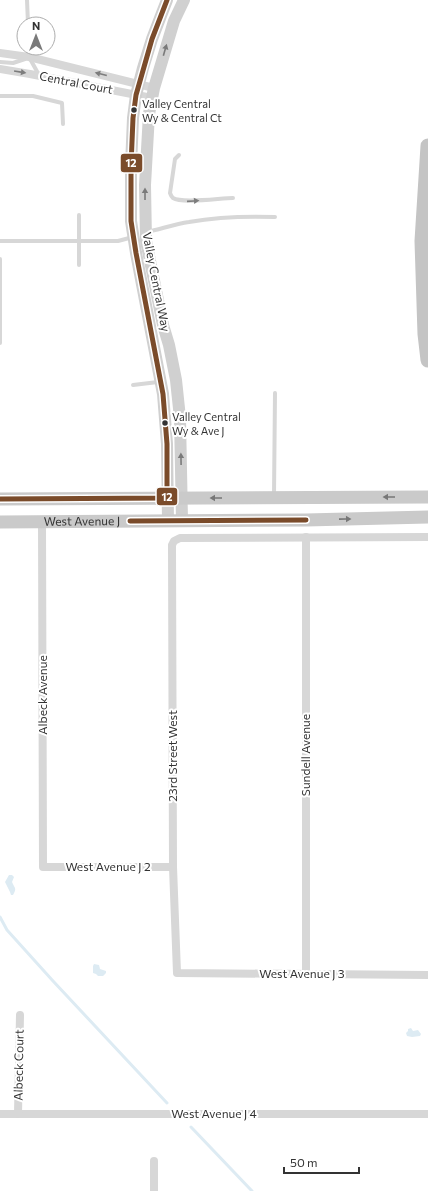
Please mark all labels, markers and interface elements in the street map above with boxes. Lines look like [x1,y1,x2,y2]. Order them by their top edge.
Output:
north arrow [16,16,56,56]
text: N [32,19,40,32]
one-way arrow [162,44,168,56]
street label: Central Court [38,68,114,96]
one-way arrow [14,69,26,75]
one-way arrow [95,71,107,77]
place label: Valley Central Wy & Central Ct [142,97,222,124]
marker: Valley Central Wy & Central Ct [129,105,139,115]
line badge: 12 [120,153,143,173]
text: 12 [125,156,137,169]
one-way arrow [142,187,148,200]
one-way arrow [187,197,199,204]
street label: Valley Central Way [140,231,174,333]
place label: Valley Central Wy & Ave J [172,410,241,438]
marker: Valley Central Wy & Ave J [160,418,170,428]
one-way arrow [178,452,184,465]
line badge: 12 [156,487,178,506]
text: 12 [161,490,173,503]
one-way arrow [382,494,395,500]
one-way arrow [209,495,222,501]
street label: West Avenue J [44,513,120,528]
one-way arrow [339,516,352,522]
street label: Albeck Avenue [35,655,49,735]
street label: 23rd Street West [165,710,179,802]
street label: Sundell Avenue [298,714,312,796]
street label: West Avenue J 2 [65,859,151,874]
street label: West Avenue J 3 [259,966,345,981]
street label: Albeck Court [10,1029,26,1101]
street label: West Avenue J 4 [171,1106,257,1121]
scale bar [284,1149,359,1175]
text: 50 m [290,1155,318,1169]

